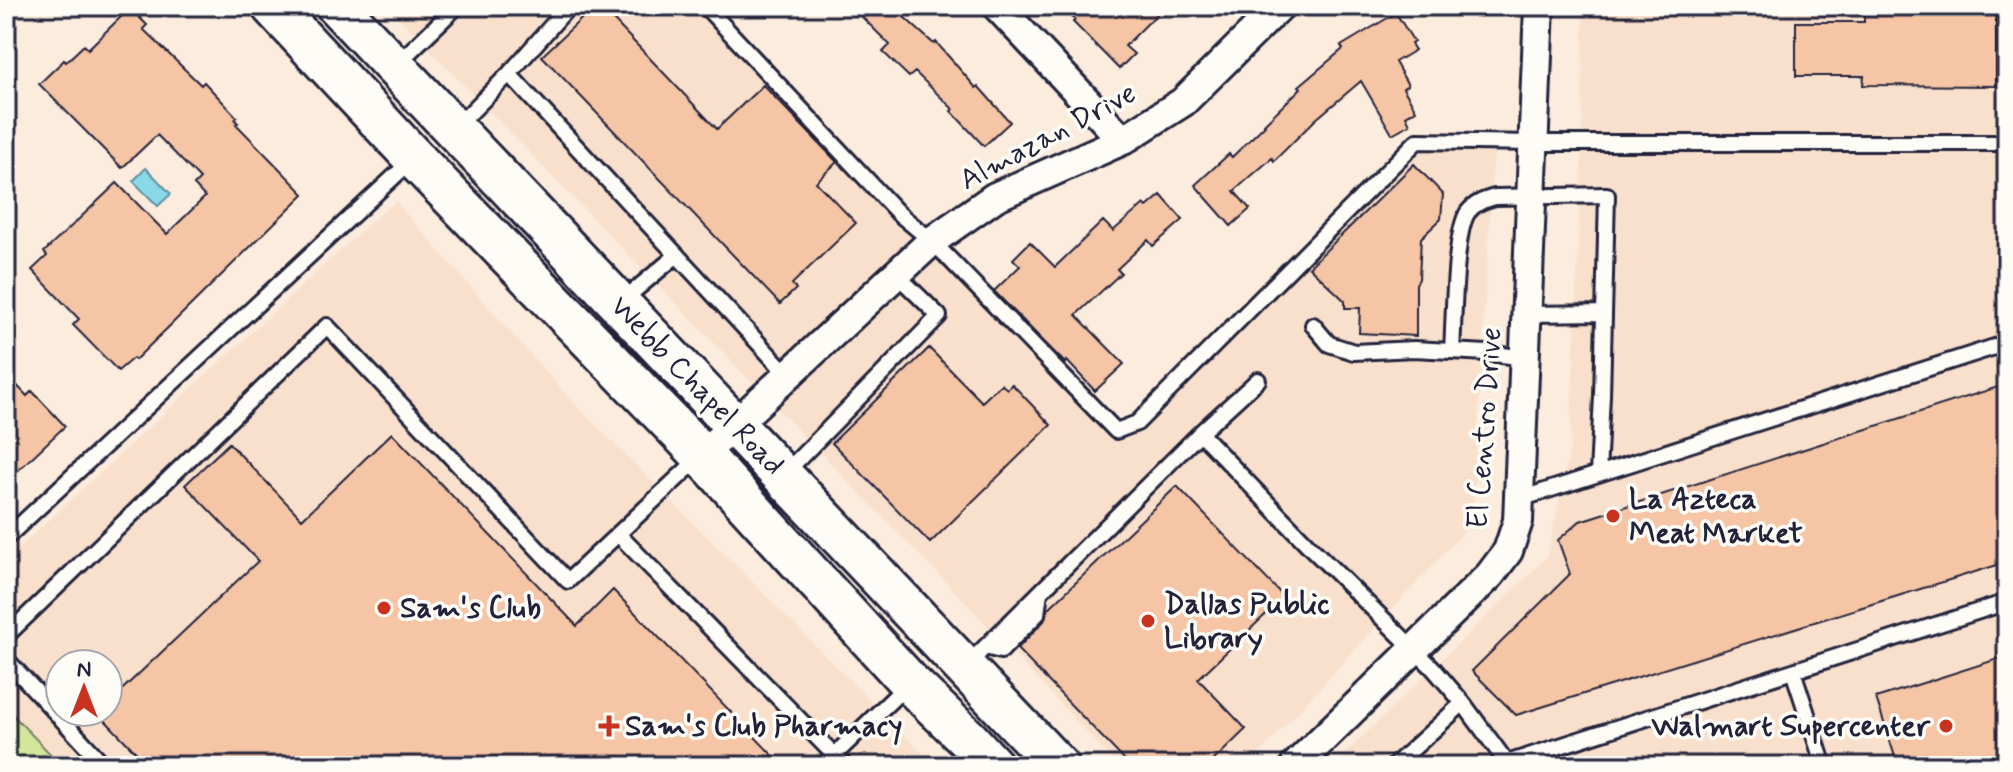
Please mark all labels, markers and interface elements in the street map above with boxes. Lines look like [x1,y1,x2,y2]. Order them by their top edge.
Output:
street label: Almazan Drive [953,74,1143,200]
street label: Webb Chapel Road [601,288,793,484]
street label: El Centro Drive [1458,326,1512,530]
place label: La Azteca Meat Market [1629,480,1803,553]
marker: La Azteca Meat Market [1604,507,1622,525]
place label: Dallas Public Library [1164,585,1330,658]
place label: Sam's Club [400,589,541,628]
marker: Sam's Club [375,599,393,617]
marker: Dallas Public Library [1139,612,1157,630]
north arrow [44,648,124,728]
text: N [77,656,91,684]
place label: Sam's Club Pharmacy [625,707,902,746]
place label: Walmart Supercenter [1650,707,1931,746]
marker: Sam's Club Pharmacy [600,717,618,735]
marker: Walmart Supercenter [1937,717,1955,735]

